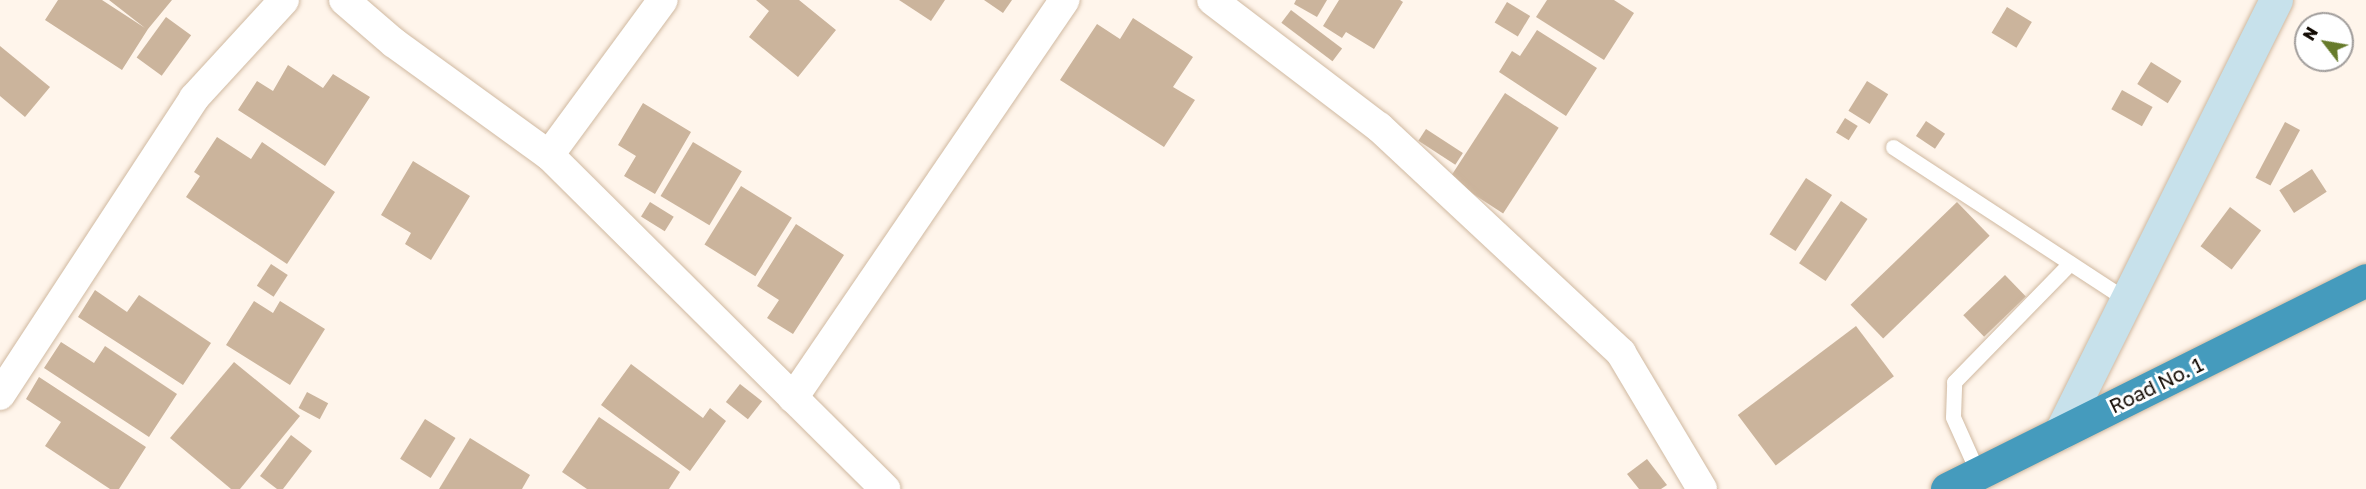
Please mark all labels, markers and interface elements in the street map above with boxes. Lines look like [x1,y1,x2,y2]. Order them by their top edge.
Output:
north arrow [2294,12,2354,72]
text: N [2299,23,2322,44]
street label: Road No. 1 [2105,352,2207,418]

